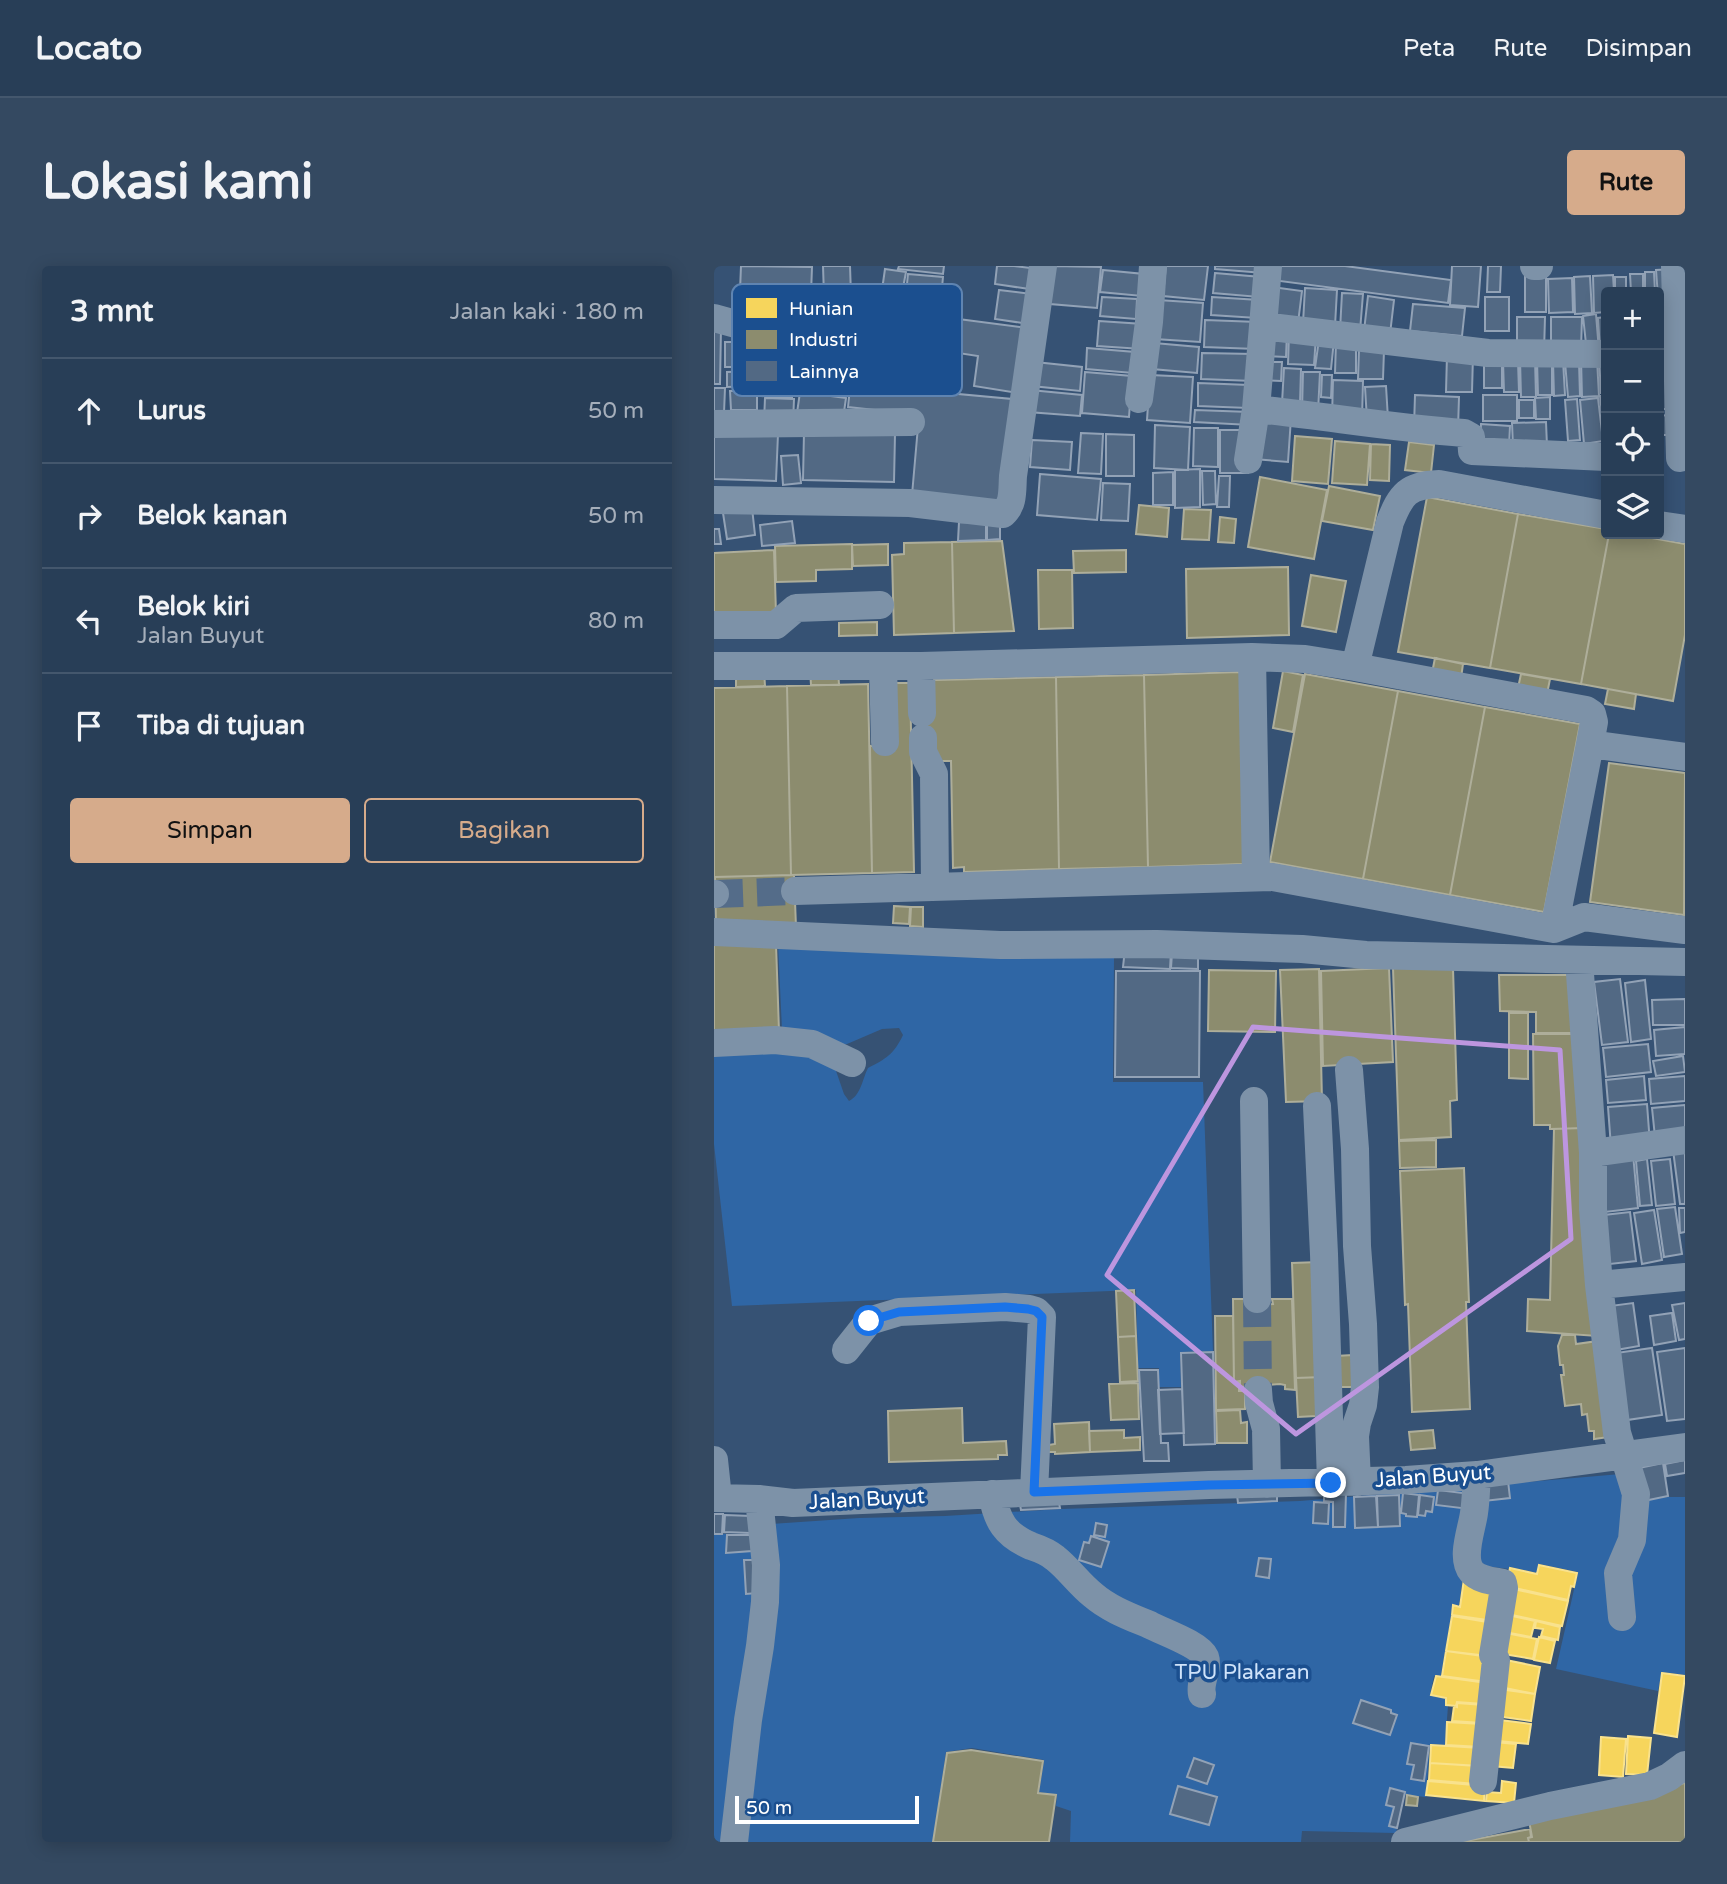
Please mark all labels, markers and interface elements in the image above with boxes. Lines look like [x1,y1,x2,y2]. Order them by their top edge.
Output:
text: Locato [35,29,142,68]
text: Peta [1403,34,1455,63]
text: Rute [1493,34,1547,63]
text: Disimpan [1585,34,1692,63]
button: Rute [1567,150,1685,215]
text: Lokasi kami [42,153,313,212]
legend [732,284,962,396]
map controls [1601,287,1664,539]
button: + [1601,287,1664,350]
text: 3 mnt [70,293,154,330]
text: Jalan kaki · 180 m [450,298,644,326]
text: Hunian [789,298,853,320]
text: Industri [789,329,858,351]
button: − [1601,350,1664,413]
text: Lainnya [789,361,859,383]
icon: ahead [70,392,108,430]
text: Lurus [137,395,206,426]
text: 50 m [588,397,644,425]
button: locate [1601,413,1664,476]
button: layers [1601,476,1664,539]
icon: right [70,497,108,535]
text: Belok kanan [137,500,288,531]
text: 50 m [588,502,644,530]
text: Belok kiri [137,591,250,622]
icon: left [70,602,108,640]
text: 80 m [588,607,644,635]
text: Jalan Buyut [137,622,264,650]
icon: arrive [70,707,108,745]
text: Tiba di tujuan [137,710,305,741]
button: Simpan [70,798,350,863]
button: Bagikan [364,798,644,863]
route start [853,1305,884,1336]
street label: Jalan Buyut [1374,1460,1492,1493]
route end [1315,1467,1346,1498]
street label: Jalan Buyut [808,1484,926,1515]
park label: TPU Plakaran [1175,1660,1309,1685]
scale bar [735,1793,919,1825]
text: 50 m [746,1797,792,1819]

